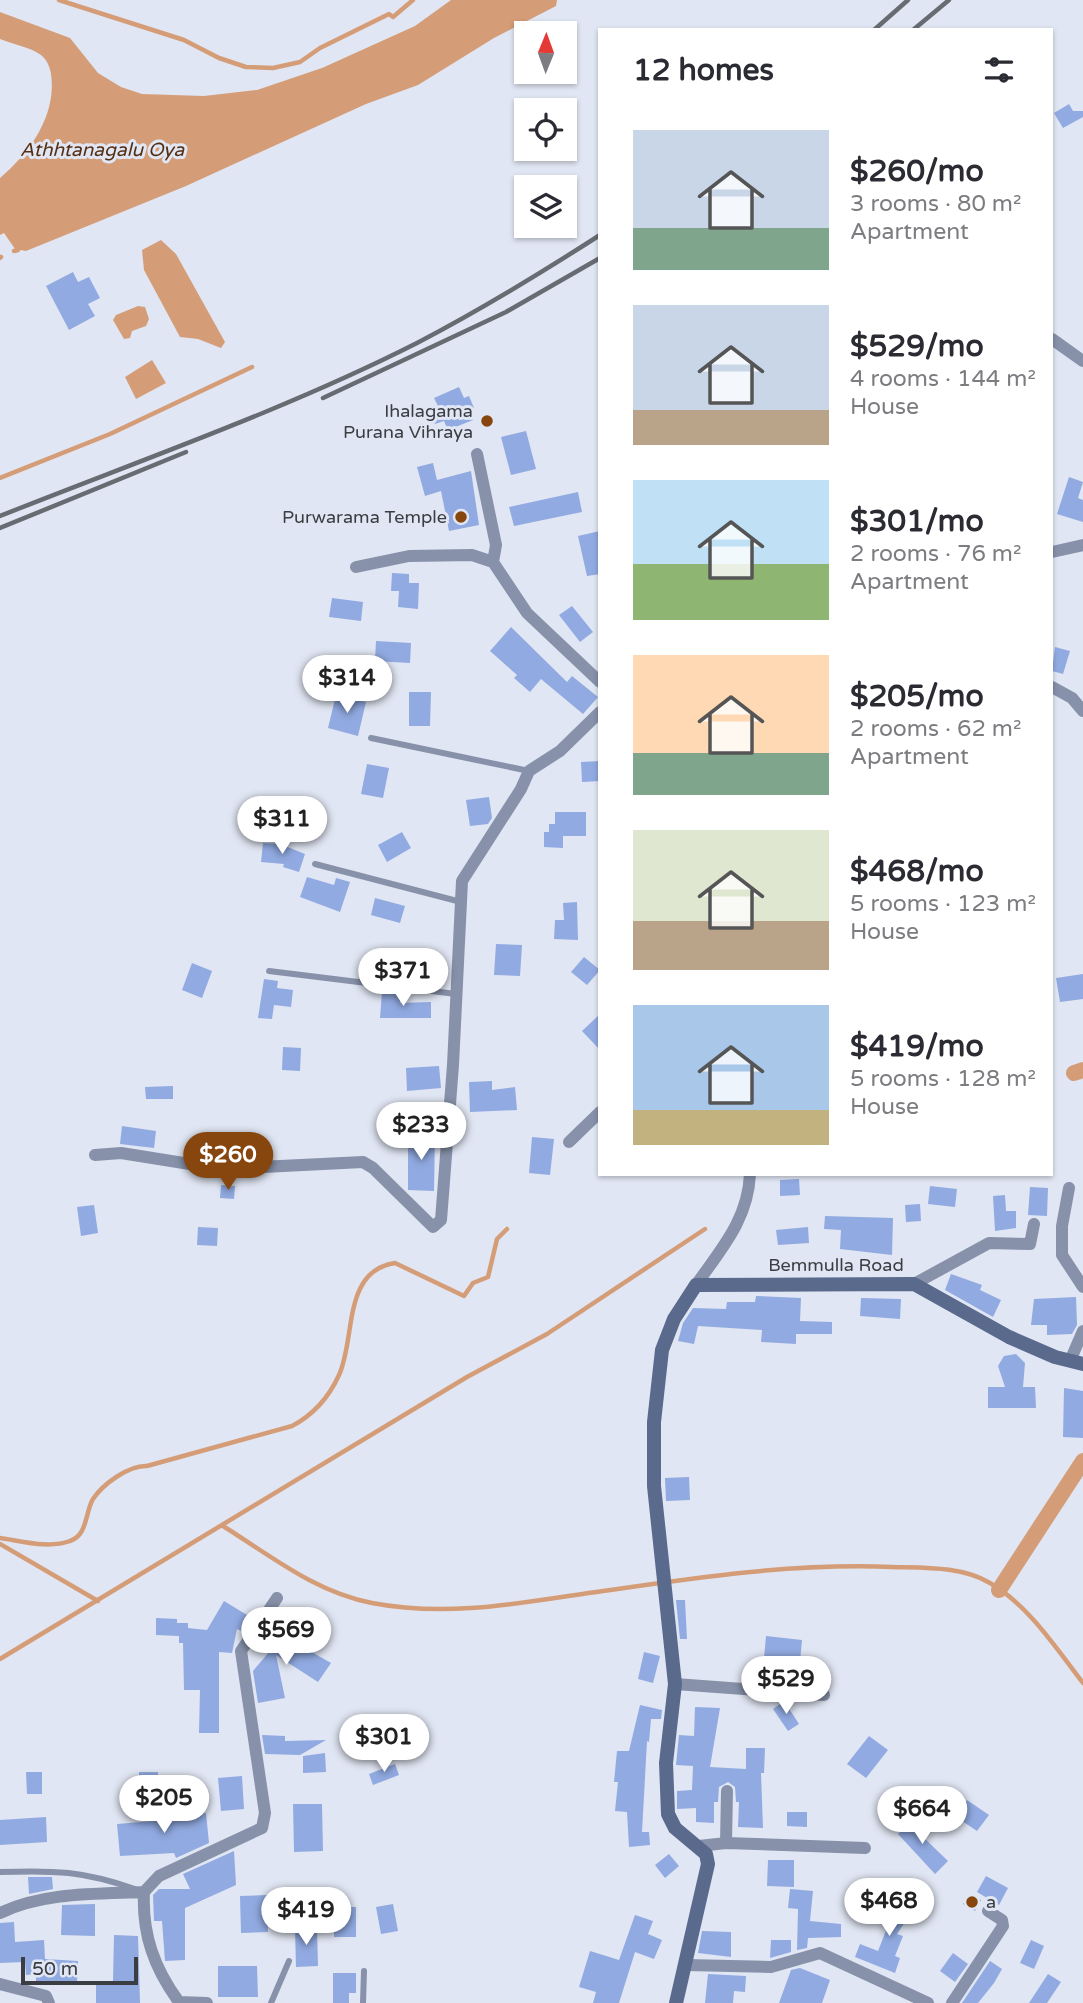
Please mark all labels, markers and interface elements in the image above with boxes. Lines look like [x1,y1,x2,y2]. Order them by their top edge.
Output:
north arrow [514,21,578,84]
map controls [514,21,577,238]
icon: filters [980,51,1018,89]
text: 12 homes [633,52,774,89]
button: locate [514,98,577,161]
water label: Athhtanagalu Oya [20,139,185,161]
text: $260/mo [850,153,984,190]
icon: home [689,158,773,242]
button: layers [514,175,577,238]
text: 3 rooms · 80 m² [850,190,1021,218]
text: Apartment [850,218,969,246]
text: $529/mo [850,328,984,365]
icon: home [689,333,773,417]
text: 4 rooms · 144 m² [850,365,1036,393]
text: House [850,393,919,421]
place label: Ihalagama Purana Vihraya [343,400,473,443]
marker: Ihalagama Purana Vihraya [479,413,495,429]
text: $301/mo [850,503,984,540]
place label: Purwarama Temple [282,506,447,528]
icon: home [689,508,773,592]
marker: Purwarama Temple [453,509,469,525]
text: 2 rooms · 76 m² [850,540,1021,568]
text: Apartment [850,568,969,596]
pin: $314 [306,656,388,715]
text: $314 [318,664,376,692]
text: $205/mo [850,678,984,715]
icon: home [689,683,773,767]
text: 2 rooms · 62 m² [850,715,1021,743]
text: Apartment [850,743,969,771]
pin: $311 [241,796,323,856]
text: $311 [253,805,311,833]
text: $468/mo [850,853,984,890]
icon: home [689,858,773,942]
text: 5 rooms · 123 m² [850,890,1036,918]
text: House [850,918,919,946]
pin: $371 [362,948,444,1008]
text: $371 [374,957,432,985]
text: $419/mo [850,1028,984,1065]
icon: home [689,1033,773,1117]
text: 5 rooms · 128 m² [850,1065,1036,1093]
text: House [850,1093,919,1121]
pin: $233 [380,1102,462,1162]
text: $233 [392,1111,450,1139]
pin: $260 [187,1132,269,1192]
text: $260 [199,1141,257,1169]
street label: Bemmulla Road [768,1254,904,1276]
pin: $569 [245,1608,327,1667]
text: $569 [257,1616,315,1644]
pin: $529 [745,1656,827,1716]
text: $529 [757,1665,815,1693]
pin: $301 [343,1714,425,1774]
text: $301 [355,1723,413,1751]
pin: $205 [123,1776,205,1835]
text: $205 [135,1784,193,1812]
pin: $664 [881,1786,963,1846]
text: $664 [893,1795,951,1823]
pin: $468 [848,1878,930,1938]
text: $468 [860,1887,918,1915]
pin: $419 [265,1888,347,1947]
place label: a [986,1891,996,1913]
marker: a [964,1894,980,1910]
text: $419 [277,1896,335,1924]
scale bar [21,1954,138,1986]
text: 50 m [32,1958,78,1980]

